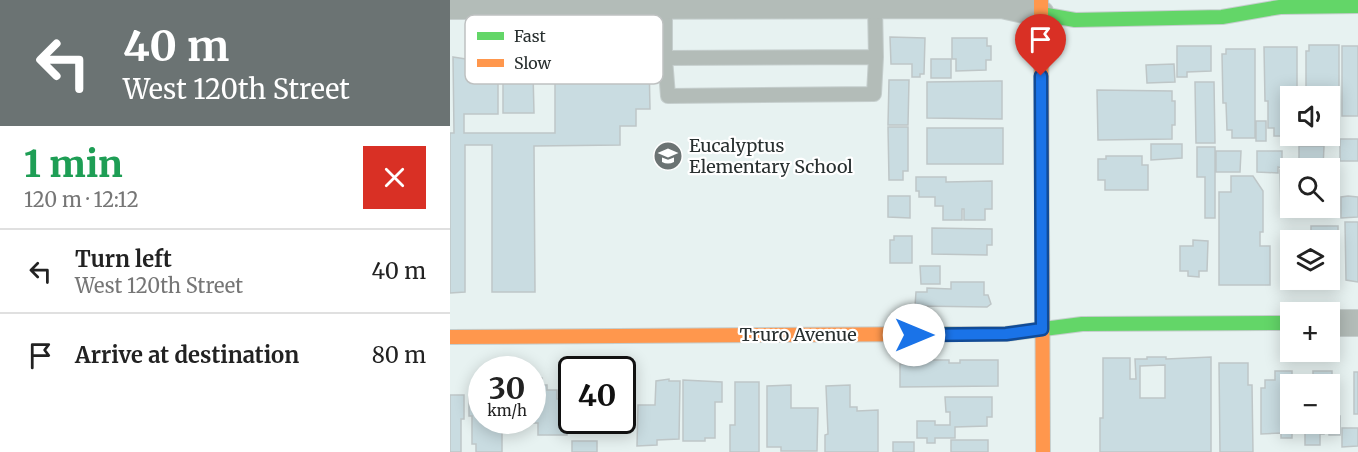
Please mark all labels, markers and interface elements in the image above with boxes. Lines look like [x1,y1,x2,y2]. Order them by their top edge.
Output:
pin [1015,14,1066,76]
legend [465,15,663,84]
text: 40 m [123,20,229,72]
icon: arrive [1024,23,1057,56]
icon: left [24,24,102,102]
text: Fast [514,26,547,46]
text: Slow [514,53,552,73]
text: West 120th Street [123,72,350,106]
map controls [1280,86,1340,434]
button: sound [1280,86,1340,146]
place label: Eucalyptus Elementary School [689,134,853,178]
school or university icon: Eucalyptus Elementary School [652,140,684,172]
text: 1 min [24,142,123,187]
button: close [363,146,426,209]
button: search [1280,158,1340,218]
text: 120 m · 12:12 [24,187,139,212]
button: layers [1280,230,1340,290]
text: Turn left [75,245,172,273]
icon: left [24,255,57,288]
text: 40 m [371,257,426,285]
text: West 120th Street [75,273,243,298]
button: + [1280,302,1340,362]
position arrow [882,303,946,367]
street label: Truro Avenue [739,323,857,346]
icon: arrive [24,339,57,372]
text: Arrive at destination [75,341,299,369]
text: 80 m [372,341,426,369]
speed limit sign: 40 [558,356,636,434]
text: 30 [489,369,525,407]
button: − [1280,374,1340,434]
text: km/h [487,401,527,420]

